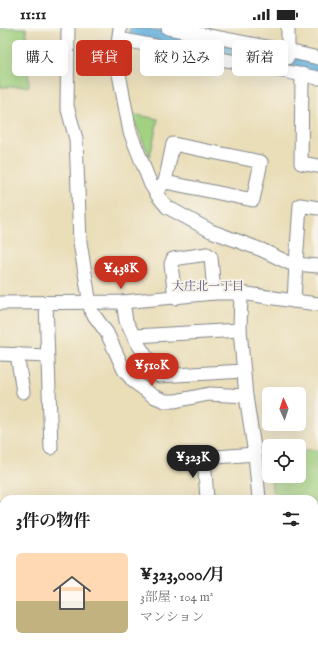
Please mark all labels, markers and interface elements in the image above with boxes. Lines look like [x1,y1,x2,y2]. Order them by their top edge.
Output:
text: 11:11 [20,5,46,24]
chip: 購入 [12,40,68,76]
chip: 賃貸 [76,40,132,76]
chip: 絞り込み [140,40,224,76]
chip: 新着 [232,40,288,76]
pin: ¥438K [93,256,149,290]
text: ¥438K [103,260,139,277]
district label: 大庄北一丁目 [172,279,244,294]
pin: ¥510K [124,353,180,387]
text: ¥510K [135,357,169,374]
north arrow [262,387,306,431]
map controls [262,387,306,483]
button: locate [262,439,306,483]
pin: ¥323K [165,445,221,479]
text: ¥323K [176,449,210,466]
icon: filters [280,508,302,530]
text: 3件の物件 [16,511,90,532]
text: ¥323,000/月 [140,565,225,586]
icon: home [48,569,96,617]
text: 3部屋 · 104 m² [140,589,213,606]
text: マンション [140,609,204,626]

